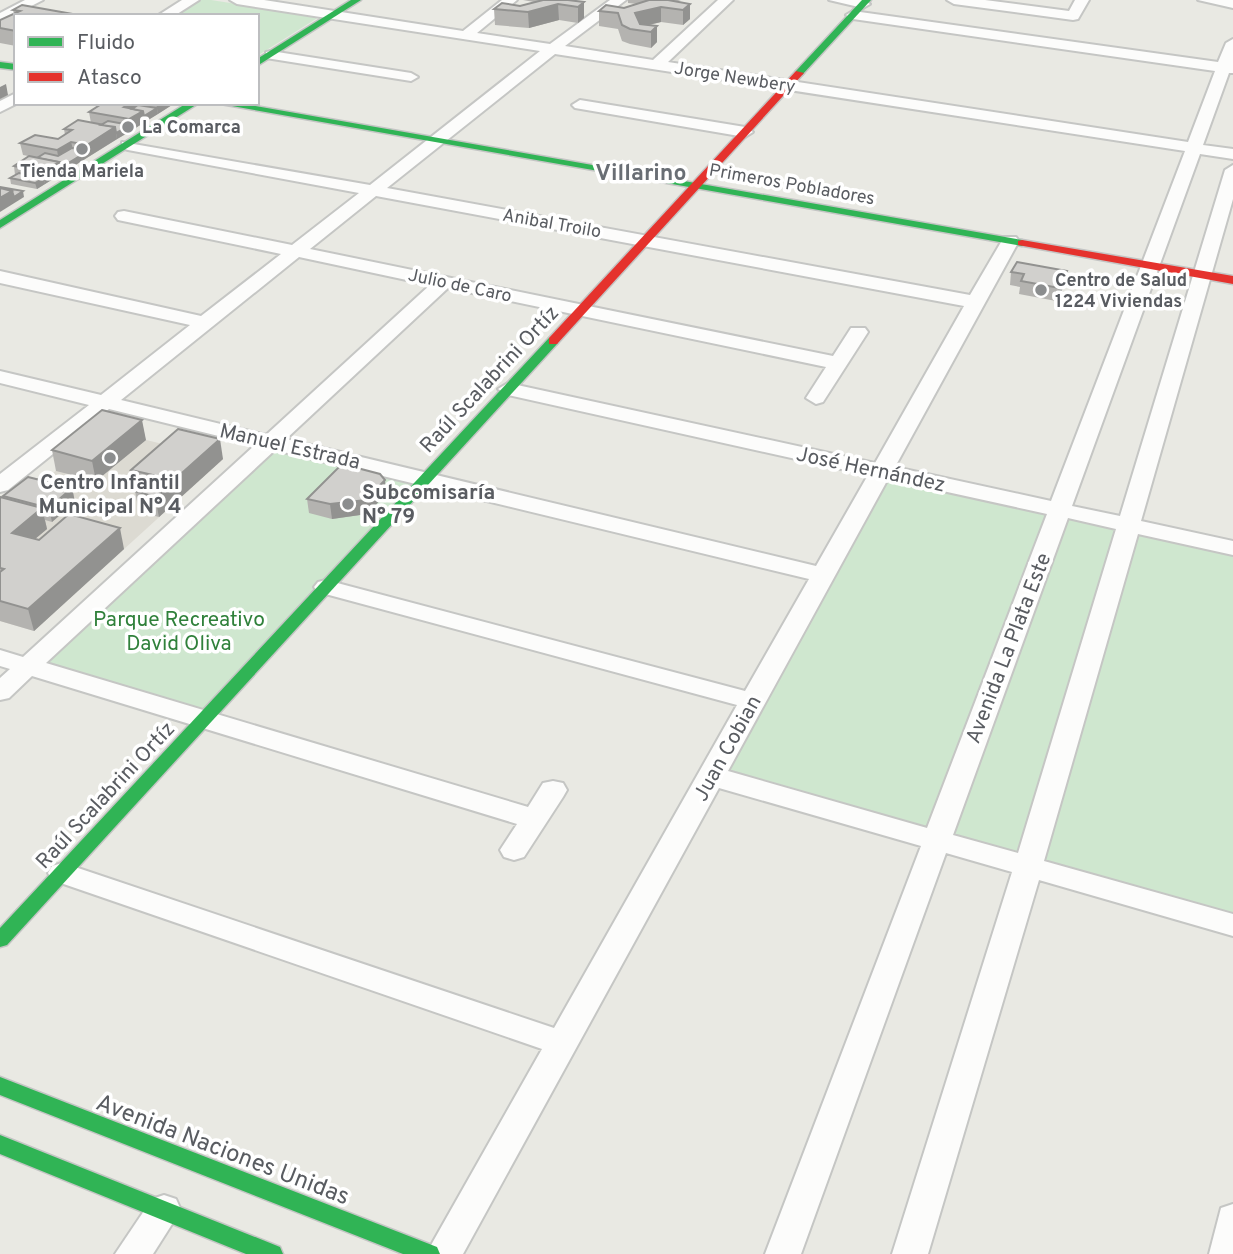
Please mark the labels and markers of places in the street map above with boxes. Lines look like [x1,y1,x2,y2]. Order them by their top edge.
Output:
place label: La Comarca [142,117,241,140]
marker: La Comarca [120,119,136,135]
marker: Tienda Mariela [74,141,90,157]
place label: Tienda Mariela [20,161,144,184]
place label: Centro de Salud 1224 Viviendas [1055,270,1187,314]
marker: Centro de Salud 1224 Viviendas [1033,282,1049,298]
marker: Centro Infantil Municipal N° 4 [102,450,118,466]
place label: Centro Infantil Municipal N° 4 [39,470,182,521]
place label: Subcomisaría N° 79 [362,480,495,531]
marker: Subcomisaría N° 79 [340,496,356,512]

